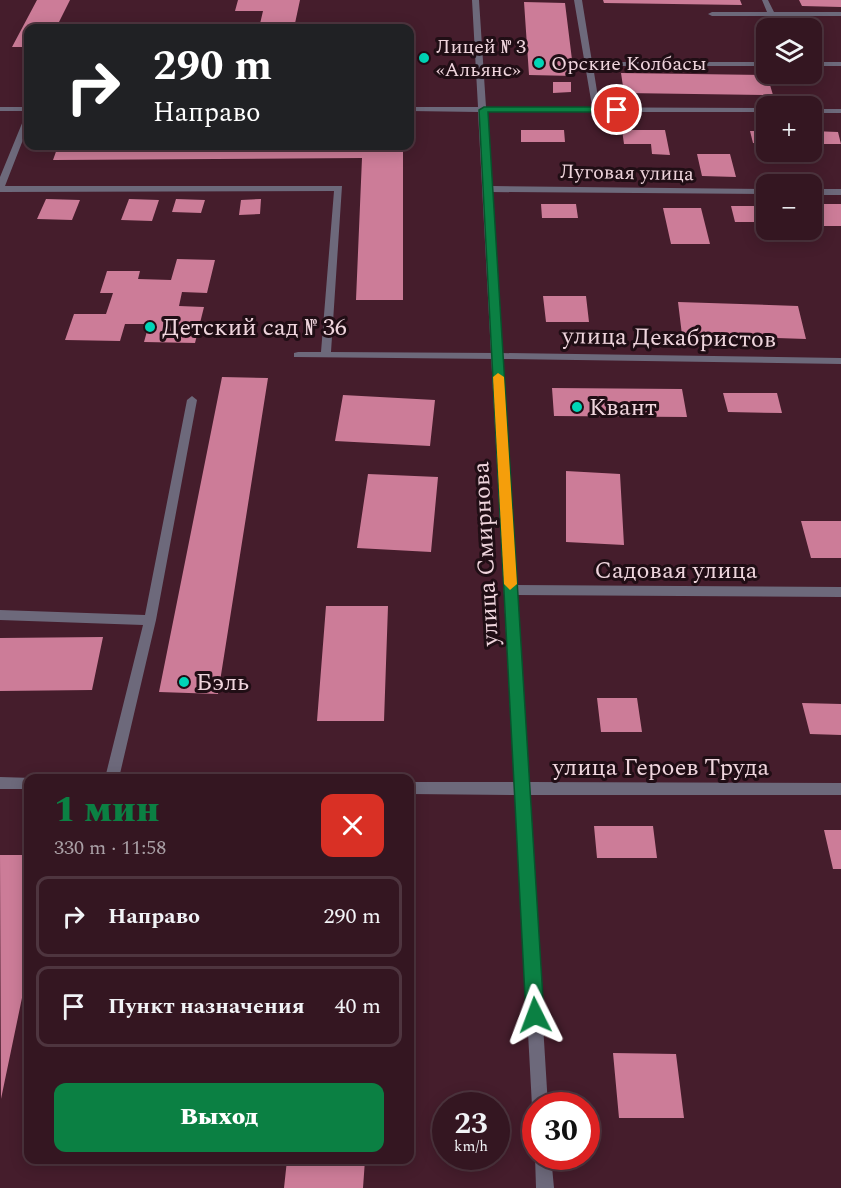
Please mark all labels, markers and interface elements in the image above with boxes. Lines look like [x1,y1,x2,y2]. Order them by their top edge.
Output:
map controls [756,18,822,240]
button: layers [756,18,822,84]
place label: Лицей № 3 «Альянс» [436,32,526,85]
text: 290 m [153,35,272,98]
icon: right [54,48,132,126]
place label: Орские Колбасы [551,49,707,79]
marker: Лицей № 3 «Альянс» [417,51,431,65]
marker: Орские Колбасы [532,56,546,70]
pin [591,84,642,135]
text: Направо [153,92,261,134]
icon: arrive [600,93,633,126]
button: + [756,96,822,162]
street label: Луговая улица [560,157,694,189]
button: − [756,174,822,240]
place label: Детский сад № 36 [162,310,347,346]
street label: улица Декабристов [561,318,776,358]
marker: Детский сад № 36 [143,320,157,334]
place label: Квант [589,390,657,426]
marker: Квант [570,400,584,414]
street label: улица Смирнова [463,461,509,648]
street label: Садовая улица [594,553,758,589]
place label: Бэль [196,665,249,701]
marker: Бэль [177,675,191,689]
street label: улица Героев Труда [552,750,770,786]
text: 1 мин [54,783,159,838]
button: close [321,794,384,857]
text: 330 m · 11:58 [54,833,166,863]
icon: right [57,900,90,933]
text: Направо [108,900,200,933]
text: 290 m [324,900,381,933]
position arrow [503,983,567,1047]
icon: arrive [57,990,90,1023]
text: Пункт назначения [108,990,305,1023]
text: 40 m [335,990,381,1023]
button: Выход [54,1083,384,1152]
speed limit sign: 30 [522,1092,600,1170]
text: 23 [454,1101,488,1147]
text: km/h [454,1135,488,1158]

